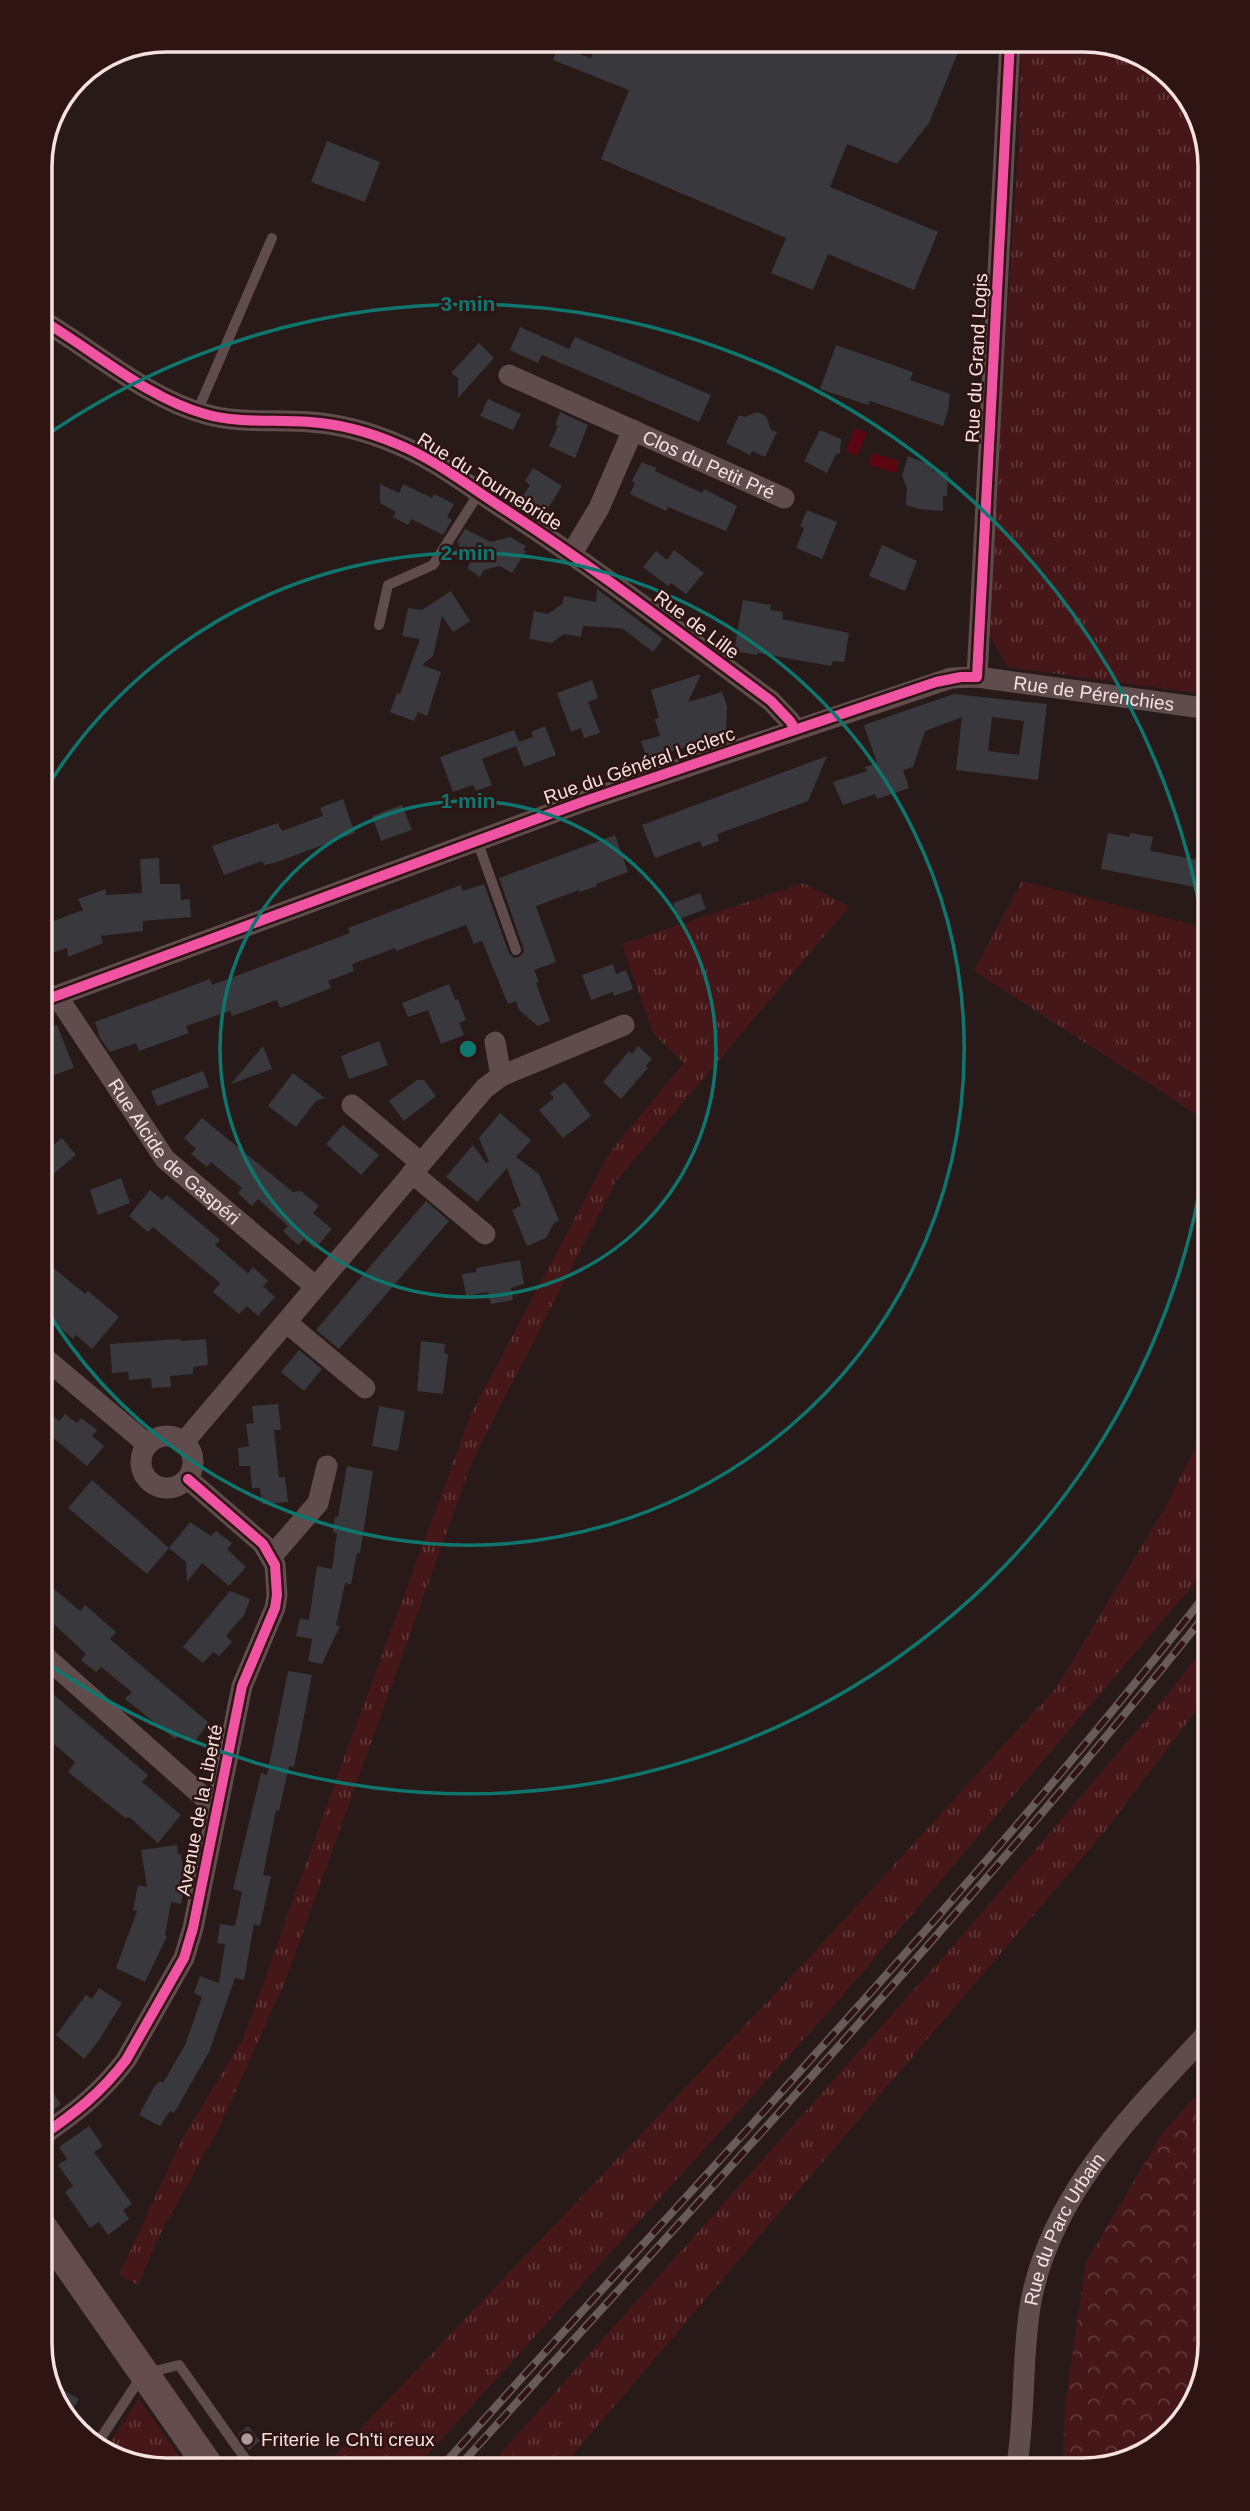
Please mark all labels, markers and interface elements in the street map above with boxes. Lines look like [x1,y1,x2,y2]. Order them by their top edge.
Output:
street label: Rue du Grand Logis [962,273,991,443]
text: 3 min [441,292,495,315]
street label: Clos du Petit Pré [639,426,778,504]
street label: Rue du Tournebride [414,428,566,534]
text: 2 min [441,541,495,564]
street label: Rue de Lille [650,586,743,663]
street label: Rue de Pérenchies [1012,672,1175,715]
street label: Rue du Général Leclerc [541,723,737,808]
text: 1 min [441,789,495,812]
centre of rings [456,1037,480,1061]
street label: Rue Alcide de Gaspéri [104,1075,244,1229]
street label: Avenue de la Liberté [173,1723,226,1897]
street label: Rue du Parc Urbain [1020,2149,1109,2307]
place label: Friterie le Ch'ti creux [261,2429,435,2450]
marker: Friterie le Ch'ti creux [239,2431,255,2447]

